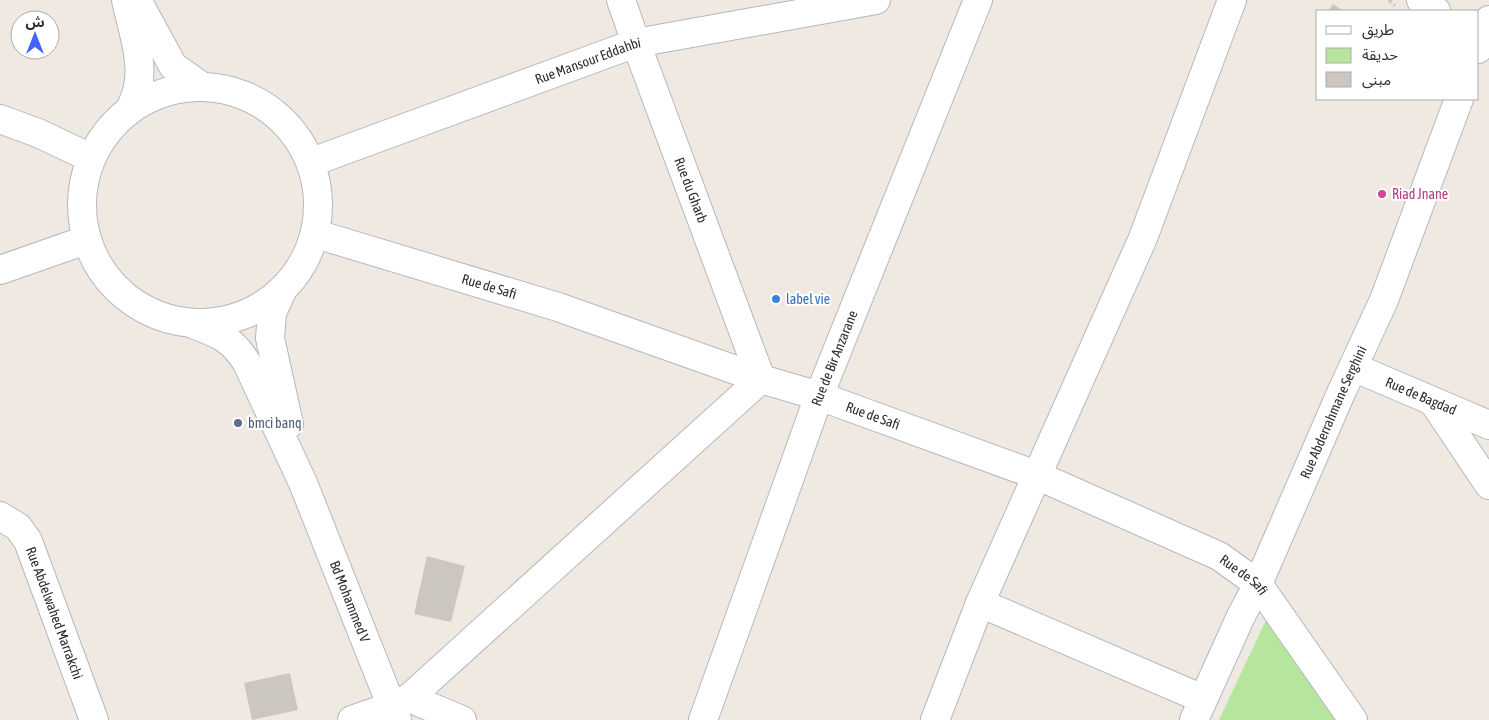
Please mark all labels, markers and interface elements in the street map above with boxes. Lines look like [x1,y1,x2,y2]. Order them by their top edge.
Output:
north arrow [10,10,60,60]
legend [1316,10,1479,100]
text: ش [25,14,45,30]
text: طريق [1362,21,1394,40]
street label: Rue Mansour Eddahbi [533,34,642,87]
text: حديقة [1362,46,1398,63]
text: مبنى [1362,71,1391,89]
street label: Rue du Gharb [671,155,711,225]
place label: Riad Jnane [1392,186,1448,202]
marker: Riad Jnane [1376,188,1388,200]
street label: Rue de Safi [460,270,519,302]
place label: label vie [786,291,830,307]
marker: label vie [770,293,782,305]
street label: Rue de Bir Anzarane [808,308,861,408]
street label: Rue Abderrahmane Serghini [1297,343,1370,481]
street label: Rue de Bagdad [1383,374,1459,418]
street label: Rue de Safi [844,398,902,433]
place label: bmci banq [248,415,302,431]
marker: bmci banq [232,417,244,429]
street label: Rue Abdelwahed Marrakchi [23,544,86,681]
street label: Rue de Safi [1217,551,1271,598]
street label: Bd Mohammed V [327,558,373,645]

